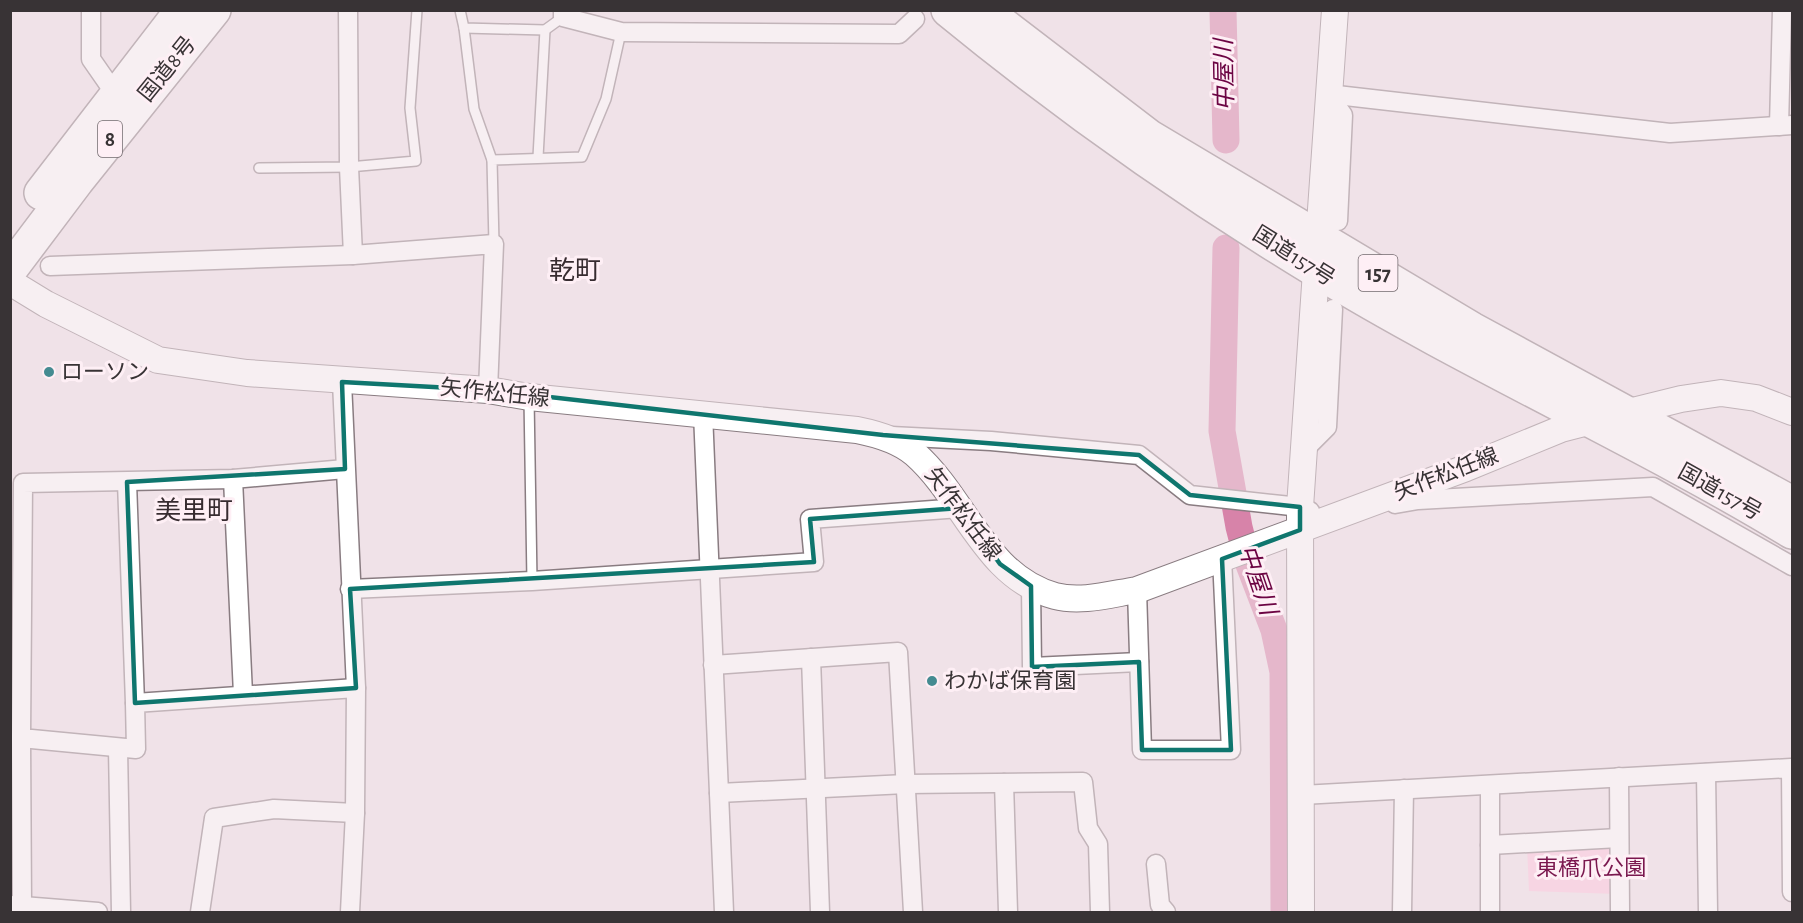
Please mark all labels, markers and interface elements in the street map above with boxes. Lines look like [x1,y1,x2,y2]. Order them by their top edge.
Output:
street label: 国道8号 [134,32,200,106]
water label: 中屋川 [1210,36,1238,111]
road number: 8 [98,121,122,157]
street label: 国道157号 [1249,221,1339,290]
road number: 157 [1358,255,1398,291]
district label: 乾町 [549,257,601,284]
place label: ローソン [61,361,149,383]
marker: ローソン [42,365,56,379]
street label: 矢作松任線 [439,375,551,410]
street label: 矢作松任線 [1390,443,1501,504]
street label: 国道157号 [1674,459,1766,524]
street label: 矢作松任線 [921,463,1006,565]
district label: 美里町 [155,497,233,524]
water label: 中屋川 [1234,541,1283,621]
place label: わかば保育園 [944,669,1076,692]
marker: わかば保育園 [925,674,939,688]
park label: 東橋爪公園 [1536,856,1646,879]

